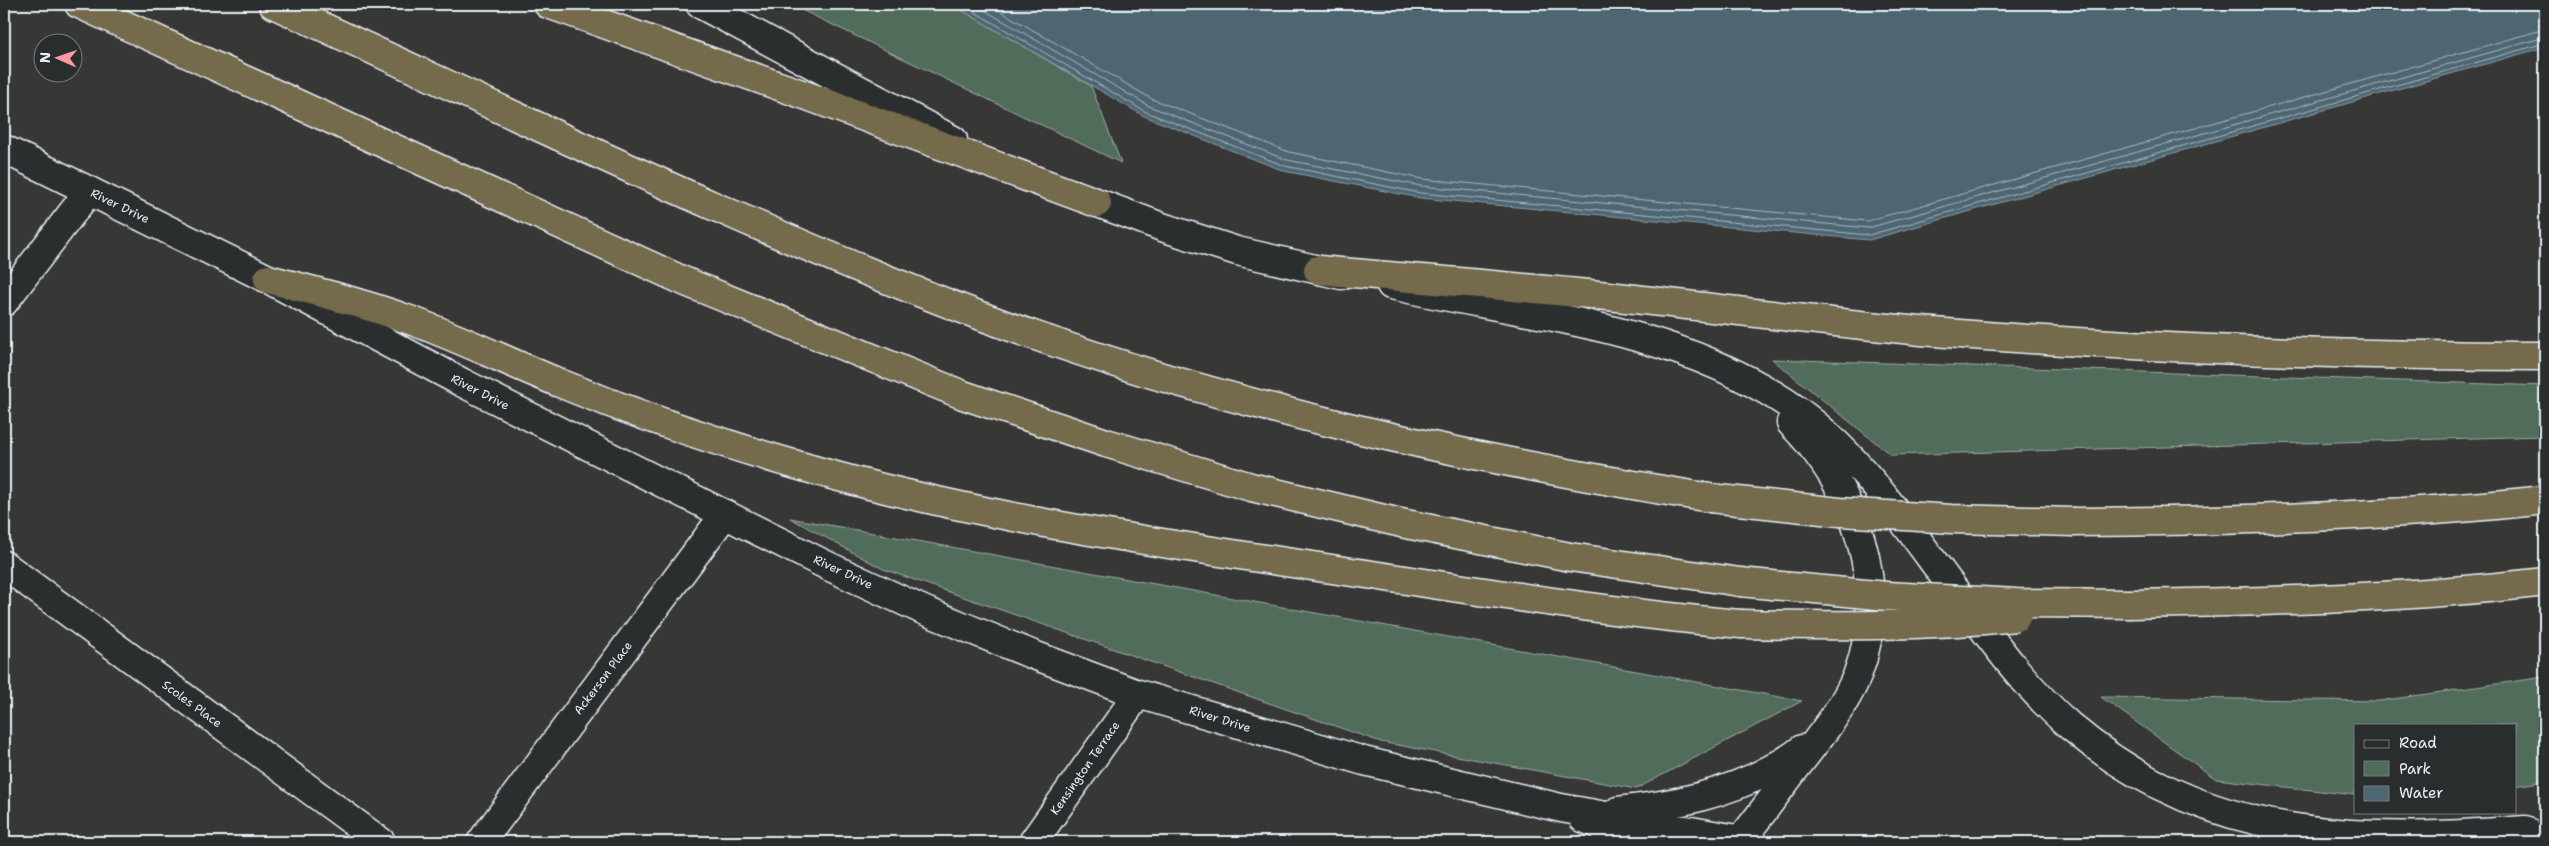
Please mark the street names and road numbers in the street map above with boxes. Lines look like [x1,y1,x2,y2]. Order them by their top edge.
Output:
street label: River Drive [88,185,152,227]
street label: River Drive [448,370,512,414]
street label: River Drive [811,551,875,593]
street label: Ackerson Place [570,638,636,718]
street label: Scoles Place [159,677,225,731]
street label: River Drive [1187,702,1253,736]
street label: Kensington Terrace [1047,718,1123,818]

